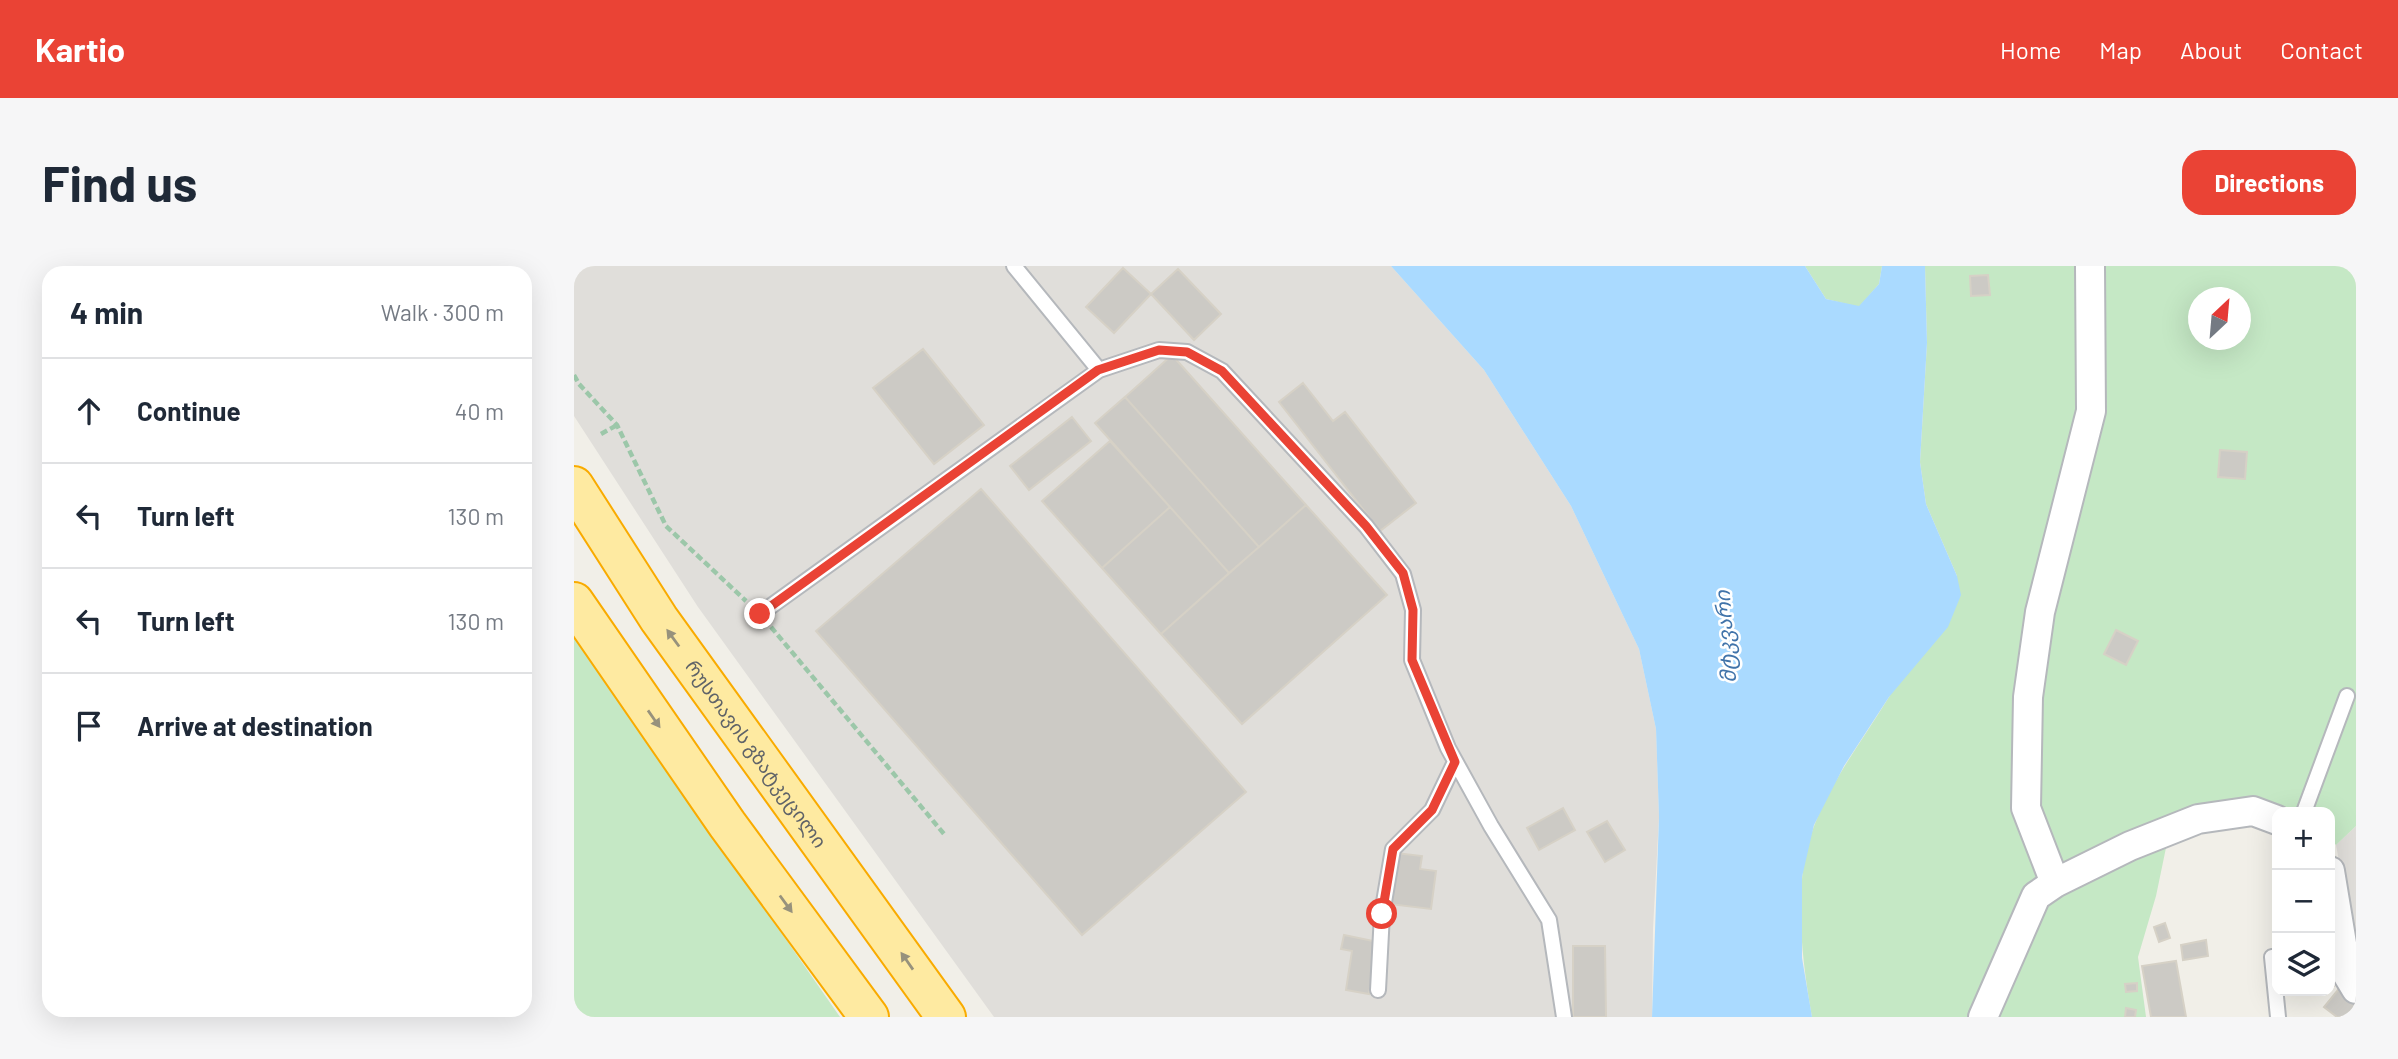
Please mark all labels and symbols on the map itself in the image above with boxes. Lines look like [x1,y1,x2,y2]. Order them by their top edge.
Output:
north arrow [2188,287,2251,350]
water label: მტკვარი [1709,589,1742,684]
route end [744,598,775,629]
one-way arrow [666,629,680,647]
street label: რუსთავის გზატკეცილი [681,655,832,852]
one-way arrow [647,710,661,728]
one-way arrow [779,895,793,913]
route start [1366,898,1397,929]
one-way arrow [900,952,914,970]

